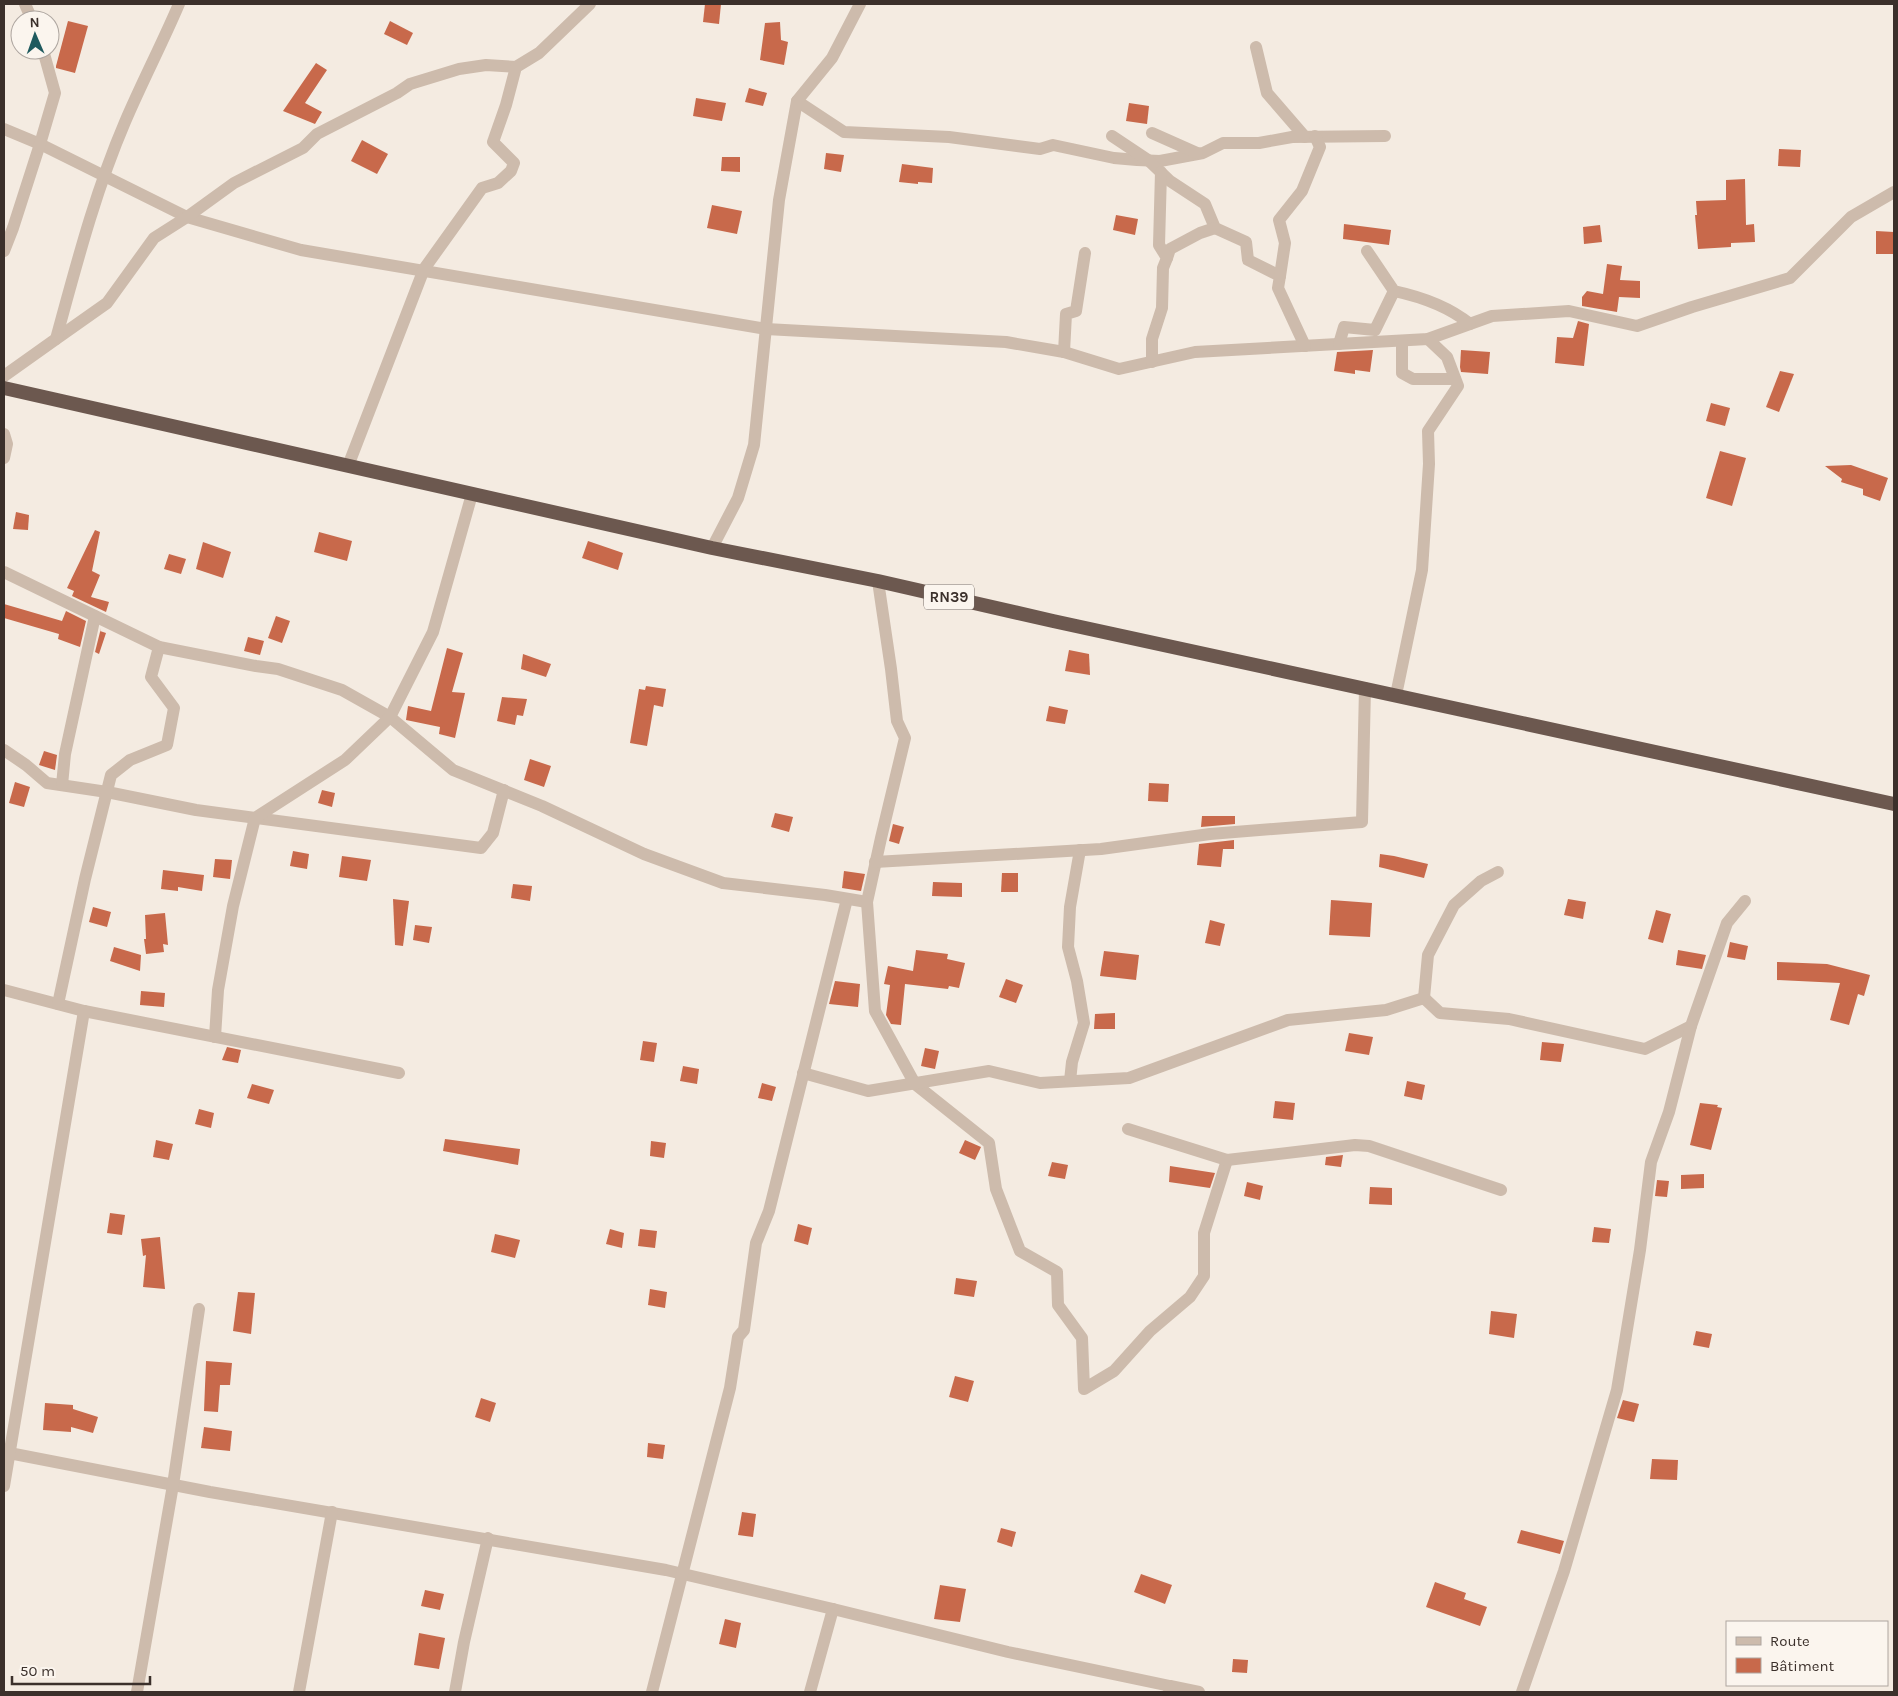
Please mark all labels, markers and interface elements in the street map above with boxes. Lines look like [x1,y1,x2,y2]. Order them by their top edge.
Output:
north arrow [10,10,60,60]
text: N [29,14,40,31]
road number: RN39 [924,584,974,610]
legend [1726,1621,1888,1686]
text: Route [1770,1632,1810,1650]
scale bar [12,1654,150,1686]
text: Bâtiment [1770,1657,1834,1675]
text: 50 m [20,1662,55,1680]

